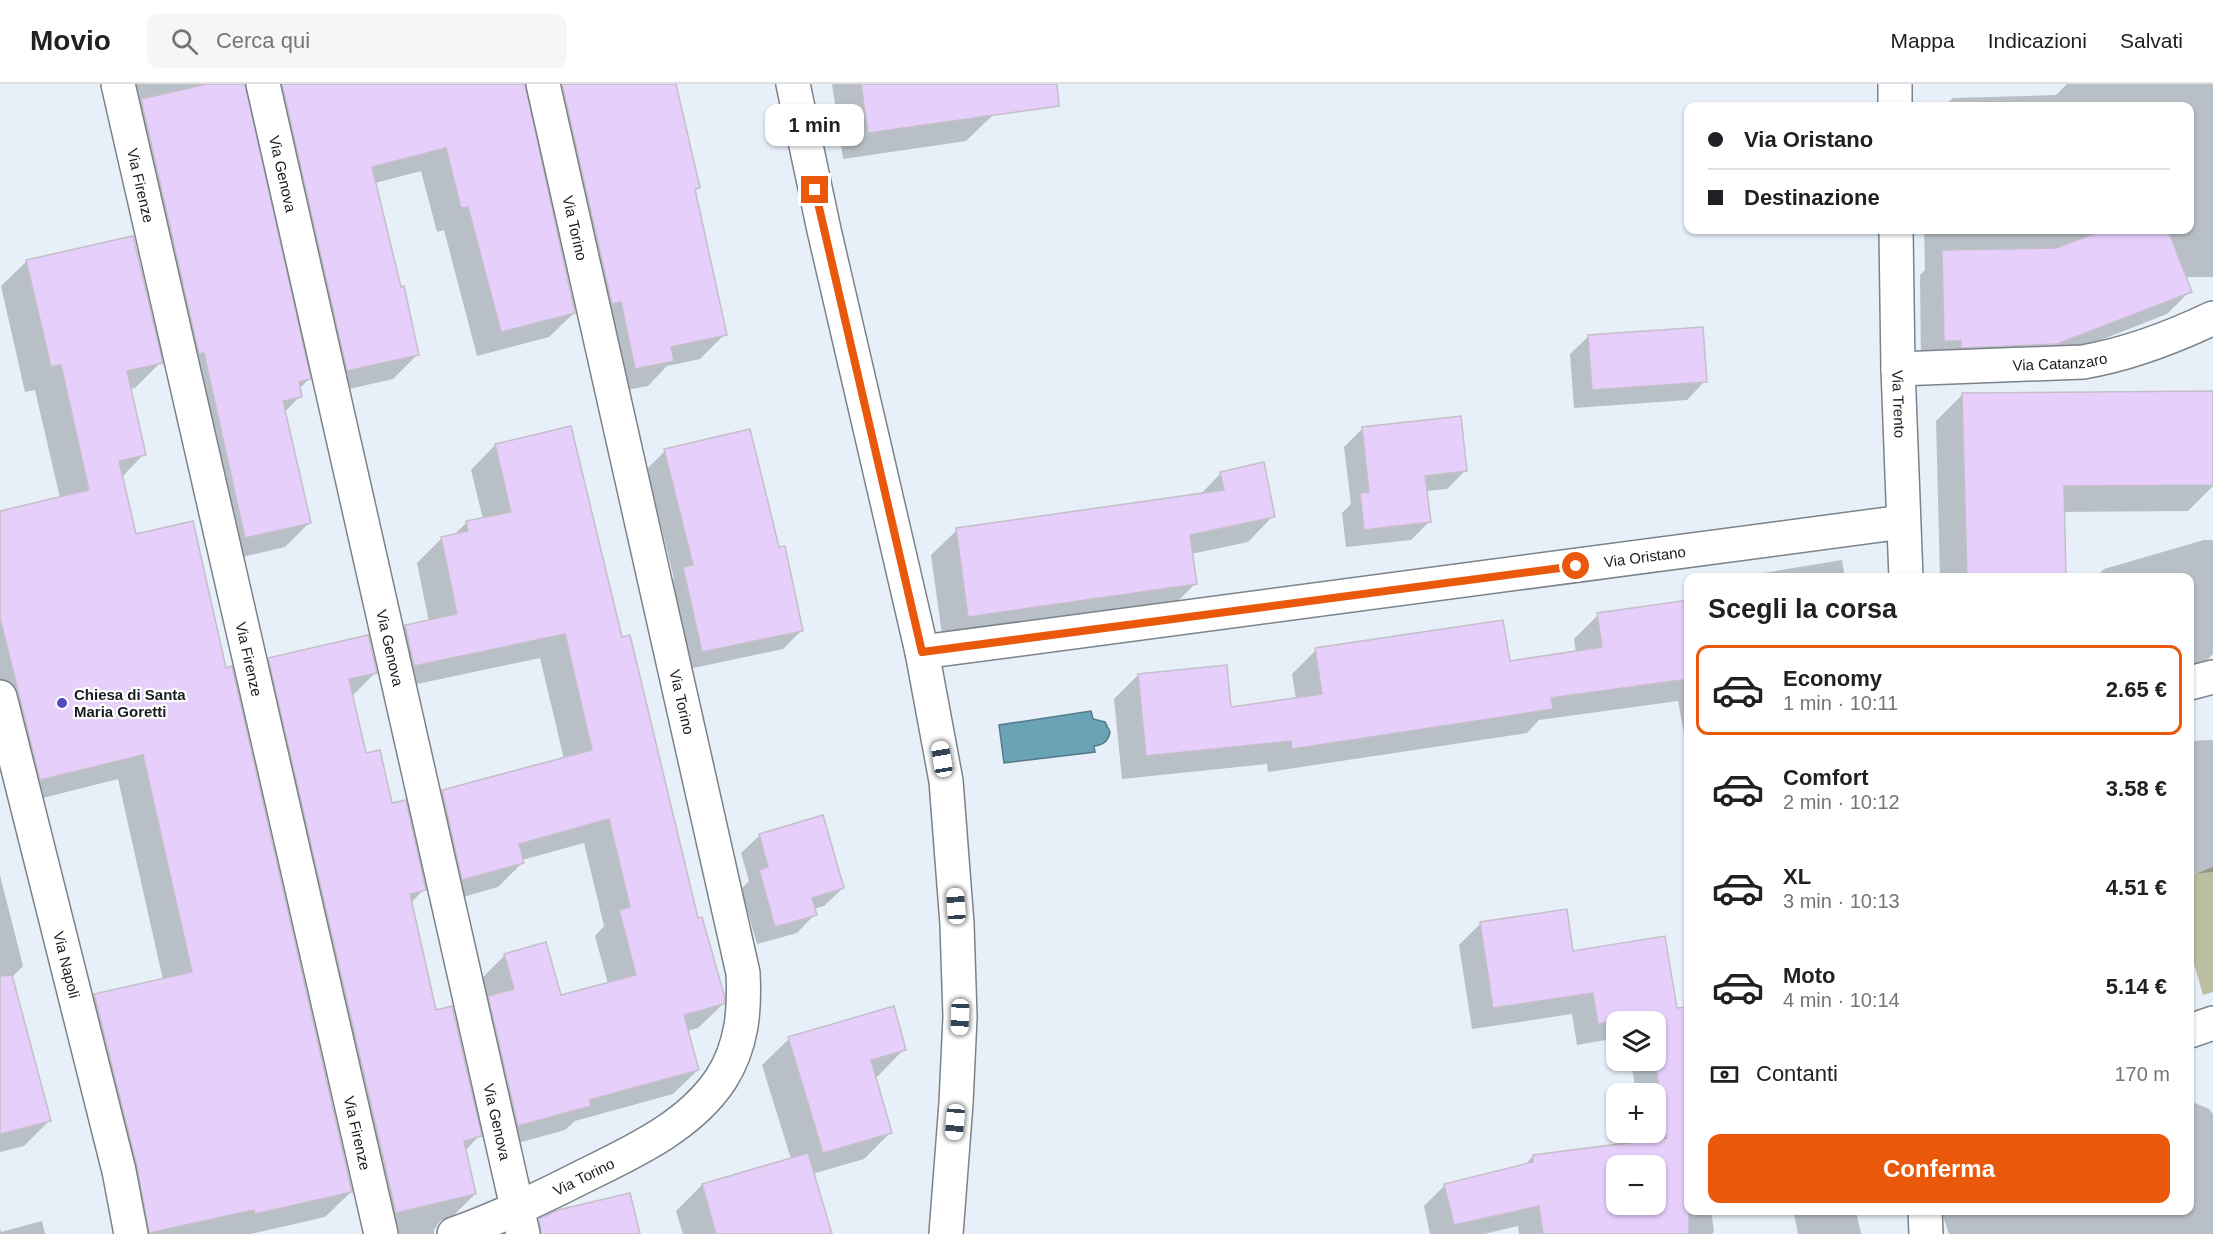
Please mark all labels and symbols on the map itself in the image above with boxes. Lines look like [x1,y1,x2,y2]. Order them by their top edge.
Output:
callout: 1 min [766,103,864,145]
street label: Via Genova [266,134,300,214]
street label: Via Firenze [124,147,158,224]
route end [801,176,828,203]
street label: Via Torino [559,194,591,262]
street label: Via Catanzaro [2012,349,2109,373]
street label: Via Trento [1890,370,1909,438]
street label: Via Oristano [1603,542,1687,570]
route start [1562,552,1589,579]
street label: Via Genova [374,608,408,688]
street label: Via Firenze [233,620,266,698]
street label: Via Torino [666,668,698,736]
place label: Chiesa di Santa Maria Goretti [74,686,186,720]
marker: Chiesa di Santa Maria Goretti [55,696,69,710]
car [930,740,954,778]
car [946,887,966,925]
street label: Via Napoli [51,930,84,1000]
car [950,999,970,1035]
street label: Via Genova [481,1082,515,1162]
street label: Via Firenze [341,1094,375,1172]
car [944,1103,966,1141]
street label: Via Torino [550,1154,617,1199]

